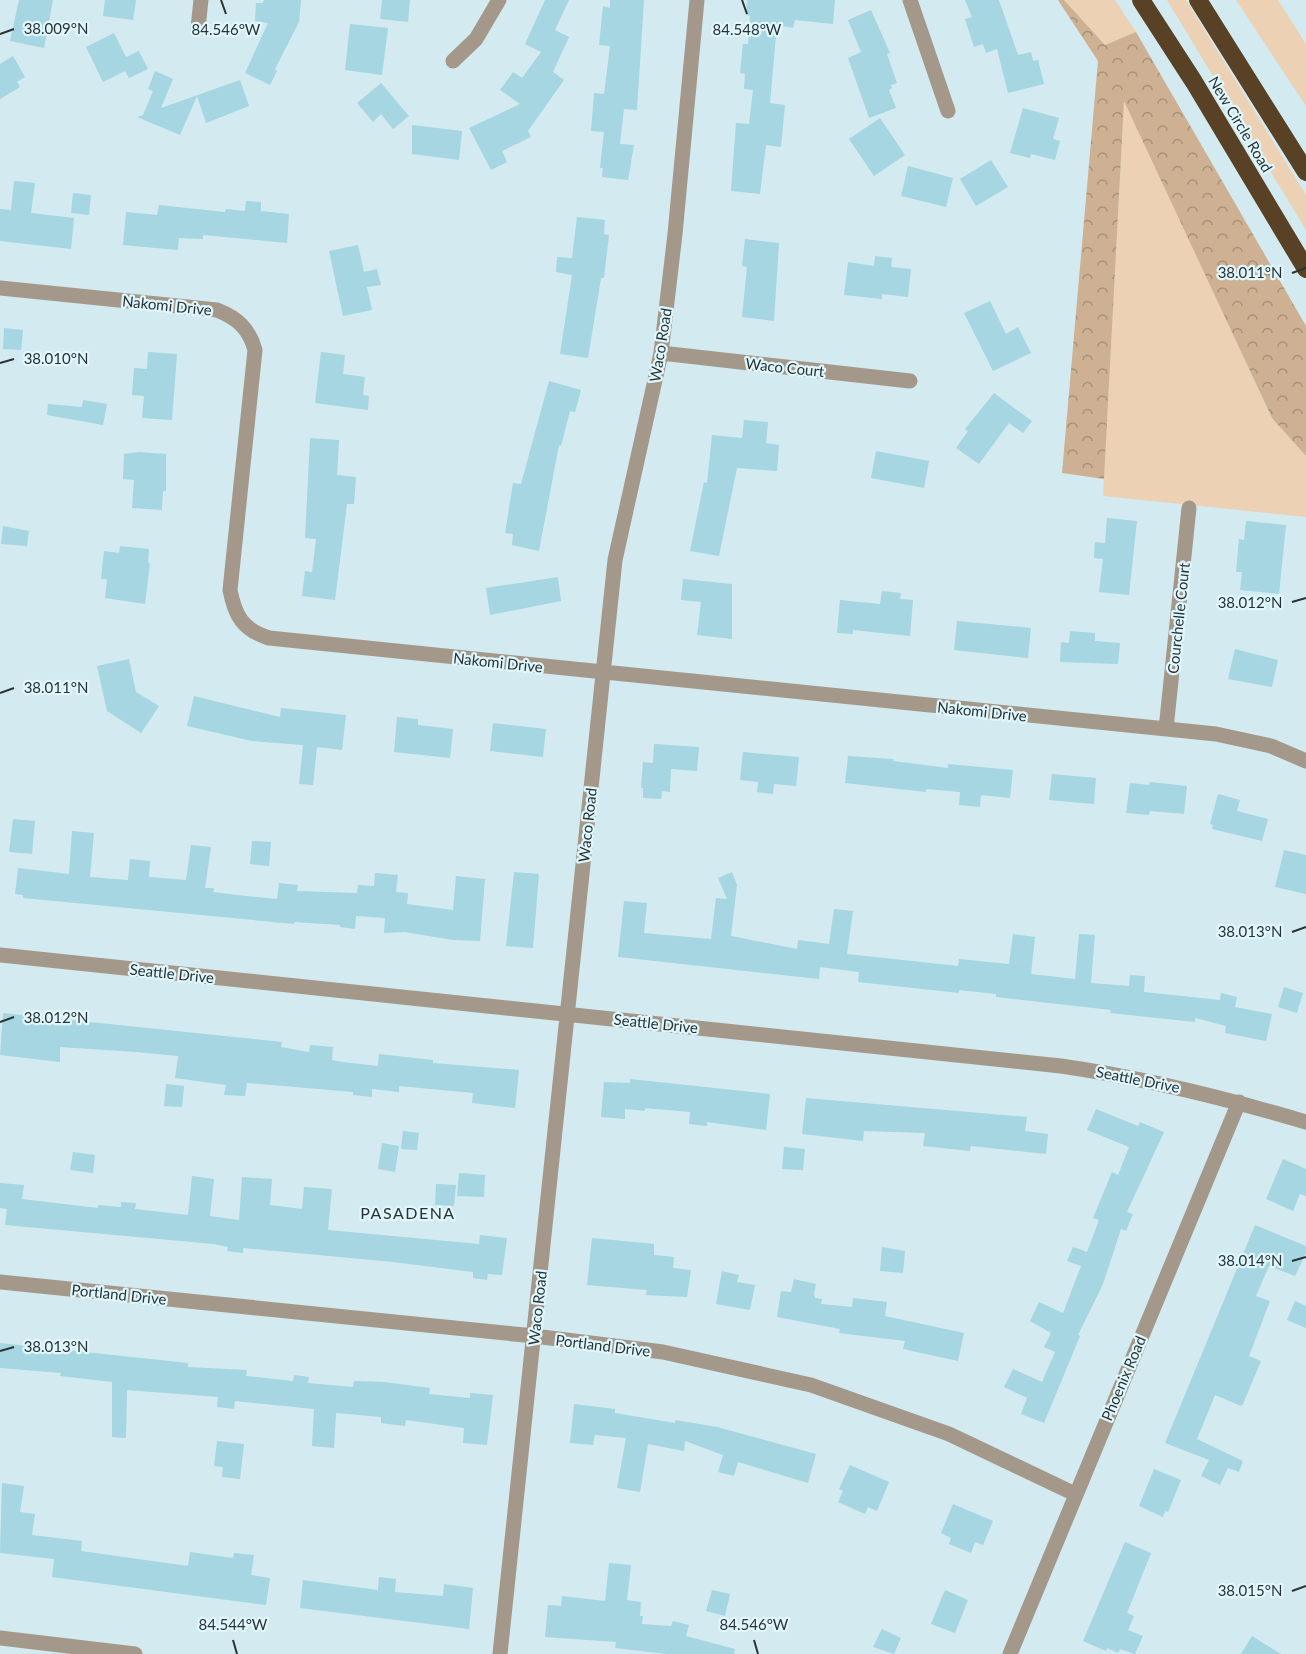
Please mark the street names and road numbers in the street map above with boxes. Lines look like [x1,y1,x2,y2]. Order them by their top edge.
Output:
street label: New Circle Road [1205,73,1277,175]
street label: Nakomi Drive [121,291,213,319]
street label: Waco Road [645,307,675,383]
street label: Waco Court [745,354,826,380]
street label: Courchelle Court [1163,561,1193,675]
street label: Nakomi Drive [452,648,544,676]
street label: Nakomi Drive [936,697,1028,725]
street label: Waco Road [574,787,600,863]
street label: Seattle Drive [129,960,215,986]
street label: Seattle Drive [613,1010,699,1036]
street label: Seattle Drive [1095,1062,1181,1096]
street label: Waco Road [524,1270,550,1346]
street label: Portland Drive [71,1280,167,1308]
street label: Portland Drive [555,1330,651,1360]
street label: Phoenix Road [1097,1333,1149,1423]

